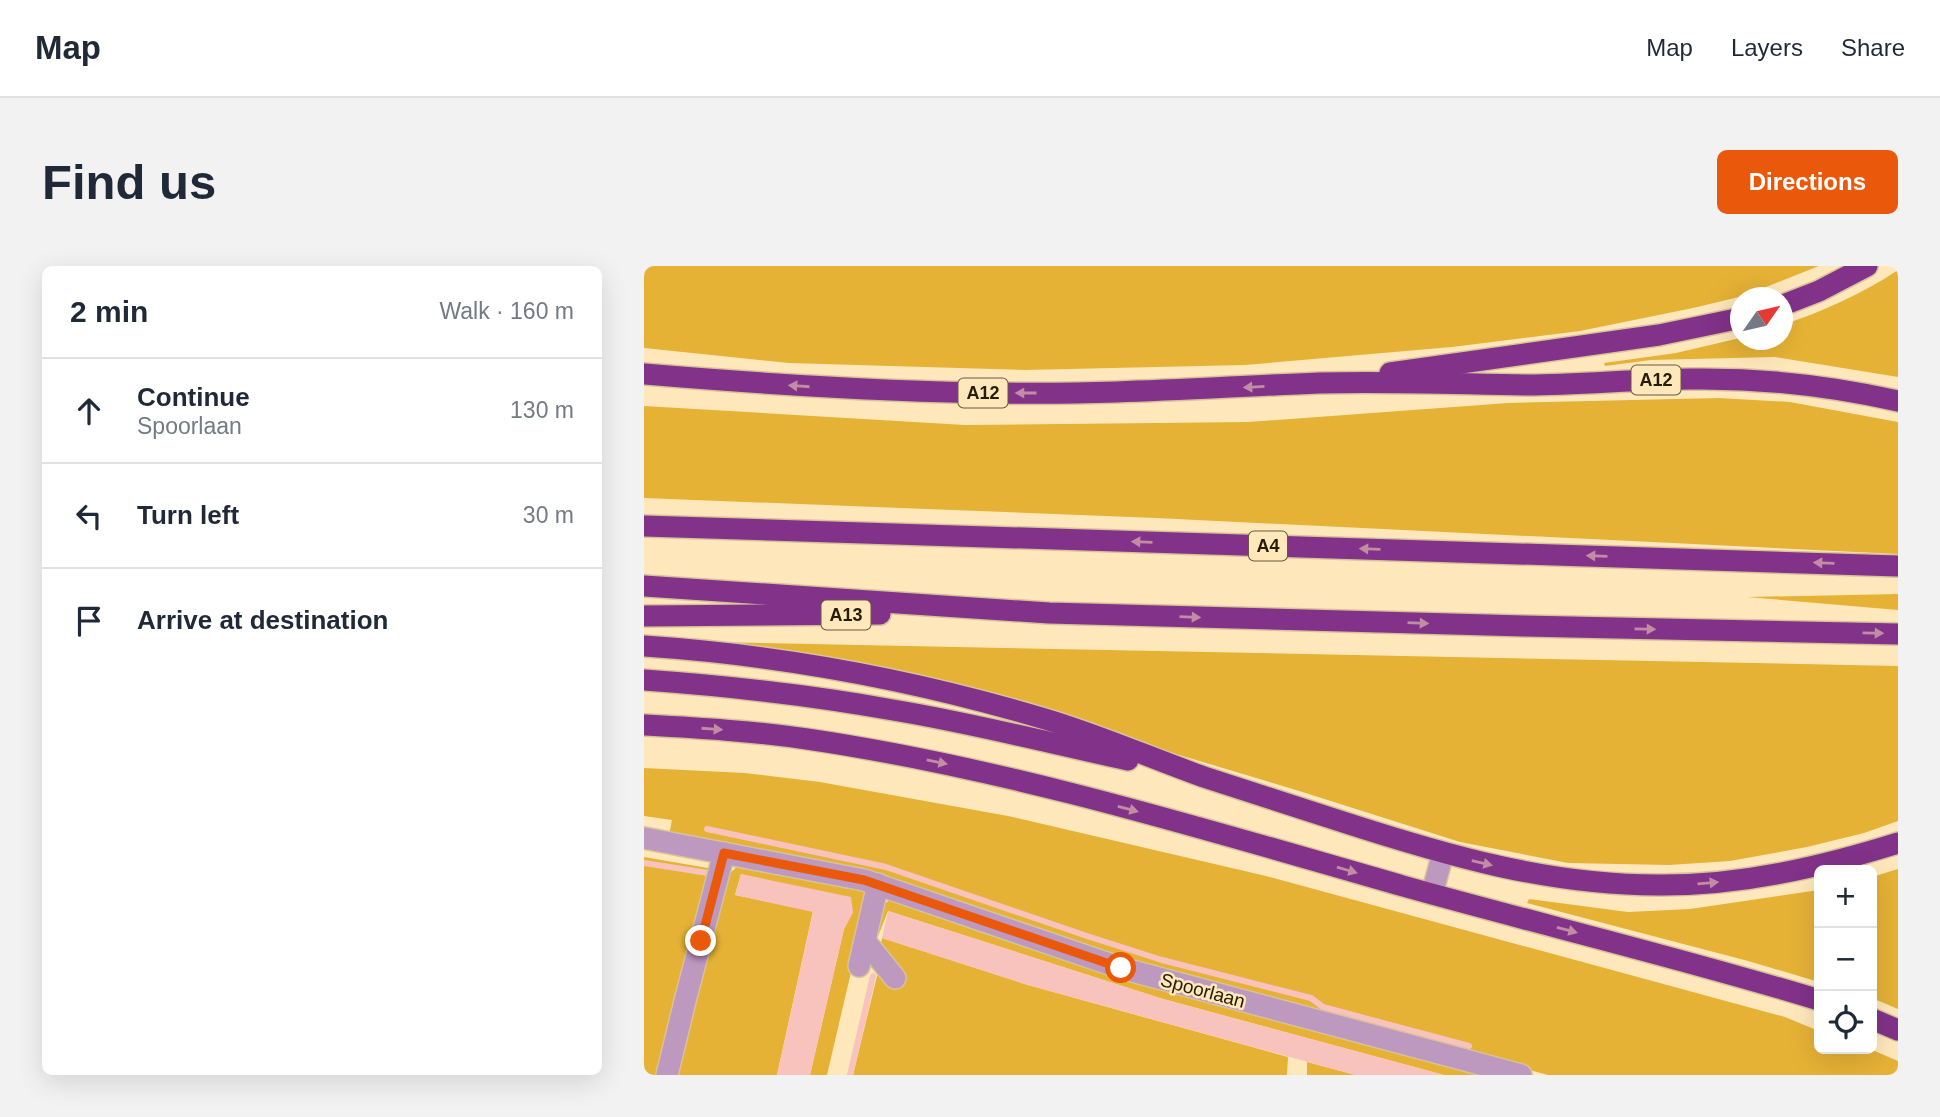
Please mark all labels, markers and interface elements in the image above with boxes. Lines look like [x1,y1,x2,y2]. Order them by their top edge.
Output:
text: Map [35,29,101,66]
text: Map [1646,34,1693,61]
text: Layers [1731,34,1803,61]
text: Share [1841,34,1905,61]
button: Directions [1717,150,1898,214]
text: Find us [42,155,216,209]
north arrow [1730,287,1793,350]
text: 2 min [70,295,148,328]
text: Walk · 160 m [439,298,574,324]
road number: A12 [1632,366,1680,394]
road number: A12 [958,378,1008,408]
one-way arrow [788,380,810,391]
text: Continue [137,382,250,412]
one-way arrow [1242,382,1264,393]
one-way arrow [1015,387,1037,399]
icon: ahead [70,392,108,430]
text: 130 m [510,397,574,423]
text: Spoorlaan [137,413,242,439]
icon: left [70,497,108,535]
text: Turn left [137,500,239,530]
text: 30 m [523,502,574,528]
road number: A4 [1249,532,1287,560]
one-way arrow [1131,536,1153,547]
one-way arrow [1358,543,1380,554]
one-way arrow [1586,550,1608,562]
one-way arrow [1813,558,1835,569]
road number: A13 [822,600,871,629]
icon: arrive [70,602,108,640]
text: Arrive at destination [137,605,388,635]
one-way arrow [1180,611,1202,622]
one-way arrow [1407,618,1429,629]
one-way arrow [1634,623,1656,634]
one-way arrow [1862,627,1884,639]
one-way arrow [701,724,723,735]
one-way arrow [926,757,948,768]
one-way arrow [1117,804,1139,815]
one-way arrow [1471,858,1493,869]
one-way arrow [1337,865,1359,876]
map controls [1814,865,1877,1054]
button: + [1814,865,1877,928]
one-way arrow [1697,877,1719,888]
route end [685,925,716,956]
one-way arrow [1556,925,1578,936]
button: − [1814,928,1877,991]
route start [1105,952,1136,983]
street label: Spoorlaan [1158,969,1247,1012]
button: locate [1814,991,1877,1054]

